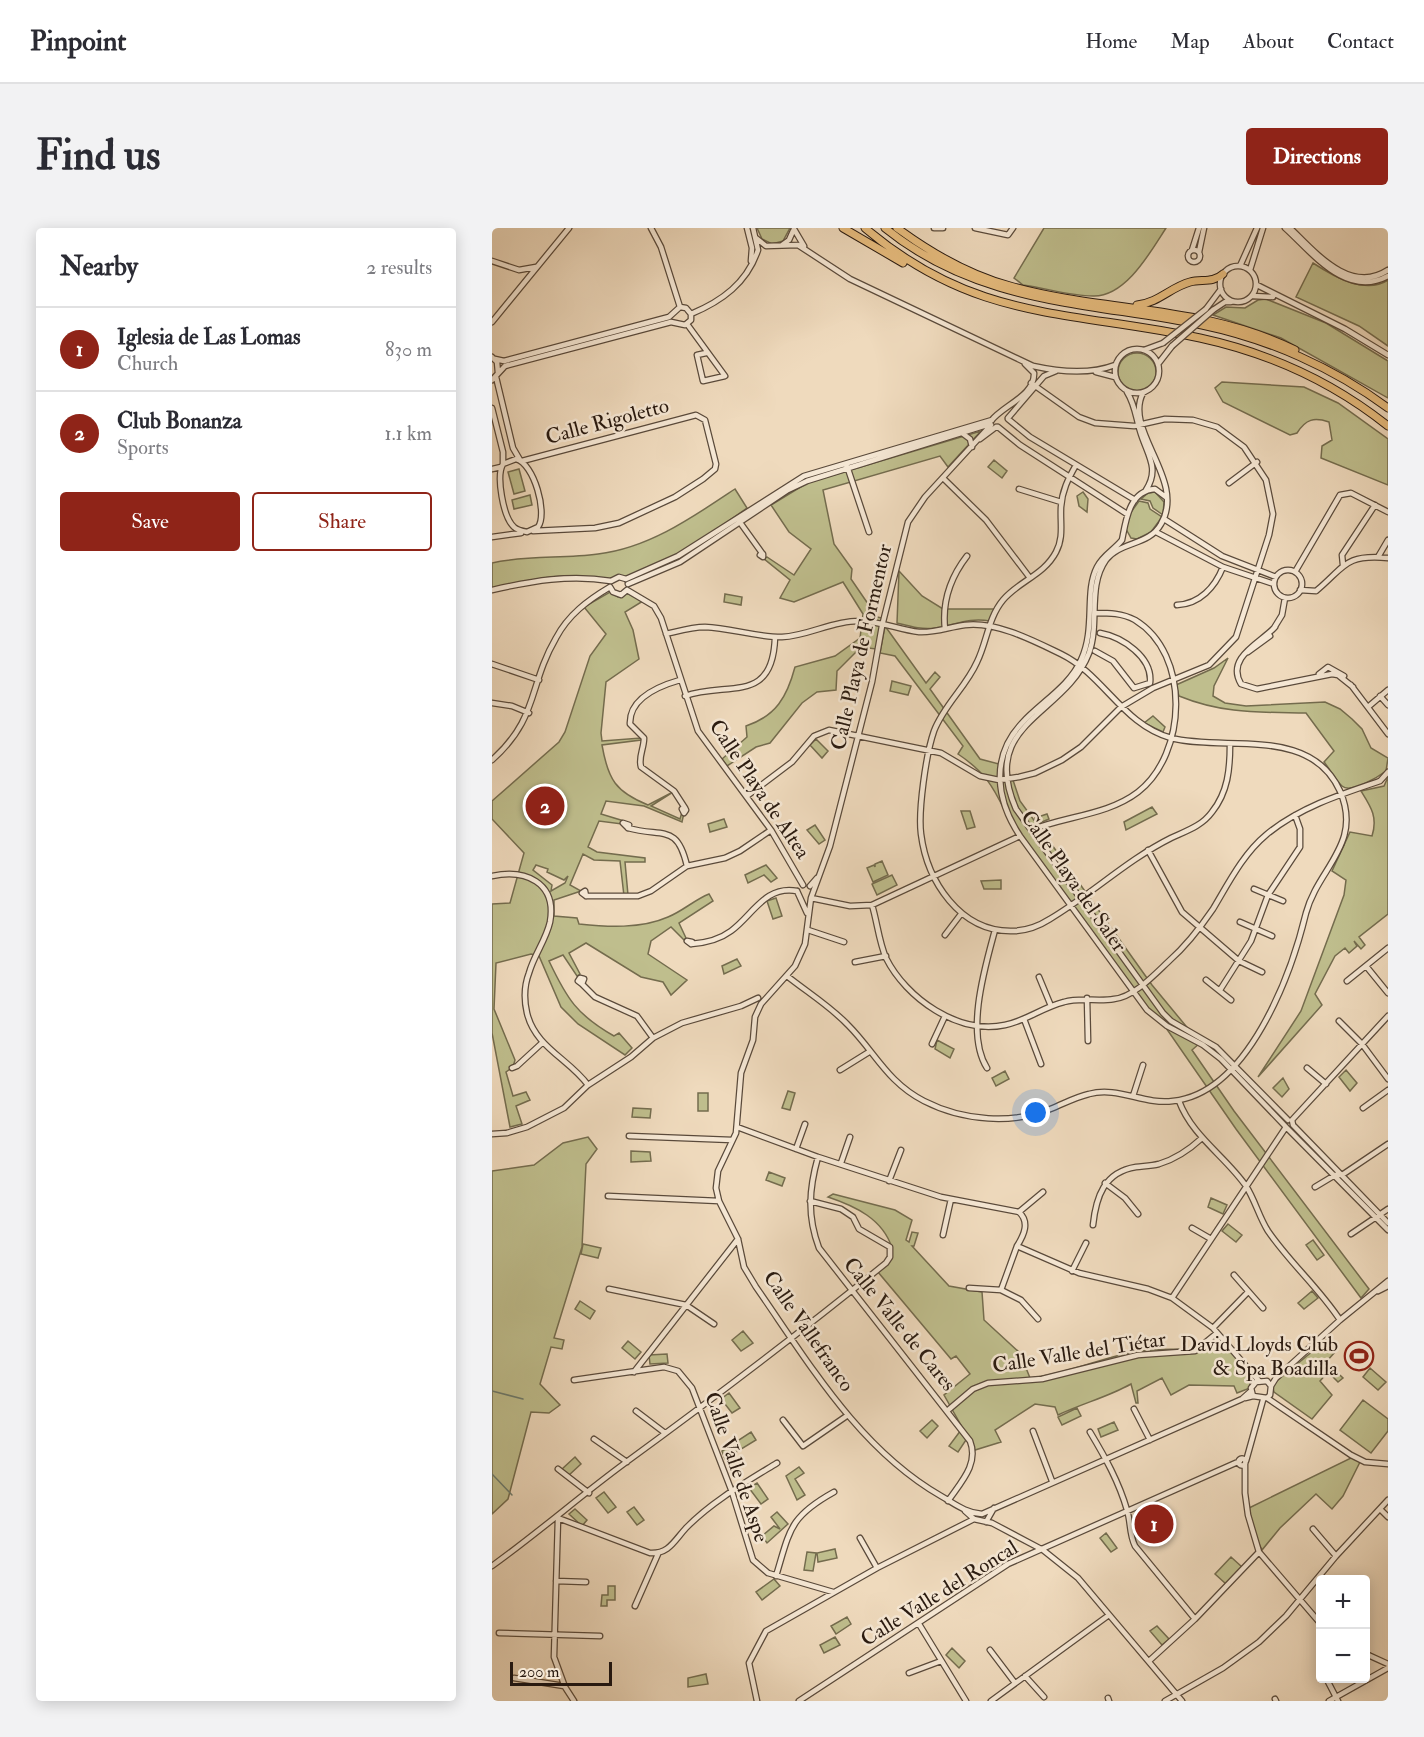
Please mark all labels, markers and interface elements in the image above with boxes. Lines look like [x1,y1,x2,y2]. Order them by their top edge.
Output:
text: Pinpoint [30,24,126,59]
text: Home [1085,28,1137,55]
text: Map [1170,28,1210,55]
text: About [1243,28,1294,55]
text: Contact [1327,28,1394,55]
button: Directions [1246,128,1388,185]
text: Find us [36,130,160,182]
text: Nearby [60,251,138,283]
text: 2 results [366,255,432,280]
text: Iglesia de Las Lomas [117,323,301,351]
text: 1 [76,337,83,362]
text: 830 m [385,337,432,362]
text: Church [117,351,178,376]
street label: Calle Rigoletto [543,392,672,451]
text: Club Bonanza [117,407,242,435]
text: 2 [74,421,85,446]
text: 1.1 km [385,421,432,446]
text: Sports [117,435,169,460]
button: Save [60,492,240,551]
button: Share [252,492,432,551]
street label: Calle Playa de Formentor [825,541,898,753]
street label: Calle Playa de Altea [703,714,816,864]
pin: 2 [526,784,564,828]
street label: Calle Playa del Saler [1015,805,1133,958]
your location [1021,1098,1050,1127]
street label: Calle Valle de Cares [837,1252,962,1397]
street label: Calle Vallefranco [757,1266,860,1397]
street label: Calle Valle del Tiétar [990,1325,1168,1380]
place label: David Lloyds Club & Spa Boadilla [1180,1331,1338,1382]
sports icon: David Lloyds Club & Spa Boadilla [1343,1340,1375,1372]
street label: Calle Valle de Aspe [698,1389,775,1546]
pin: 1 [1134,1502,1174,1546]
street label: Calle Valle del Roncal [856,1534,1023,1653]
map controls [1316,1575,1370,1683]
button: + [1316,1575,1370,1629]
button: − [1316,1629,1370,1683]
scale bar [510,1659,612,1686]
text: 200 m [519,1662,559,1682]

